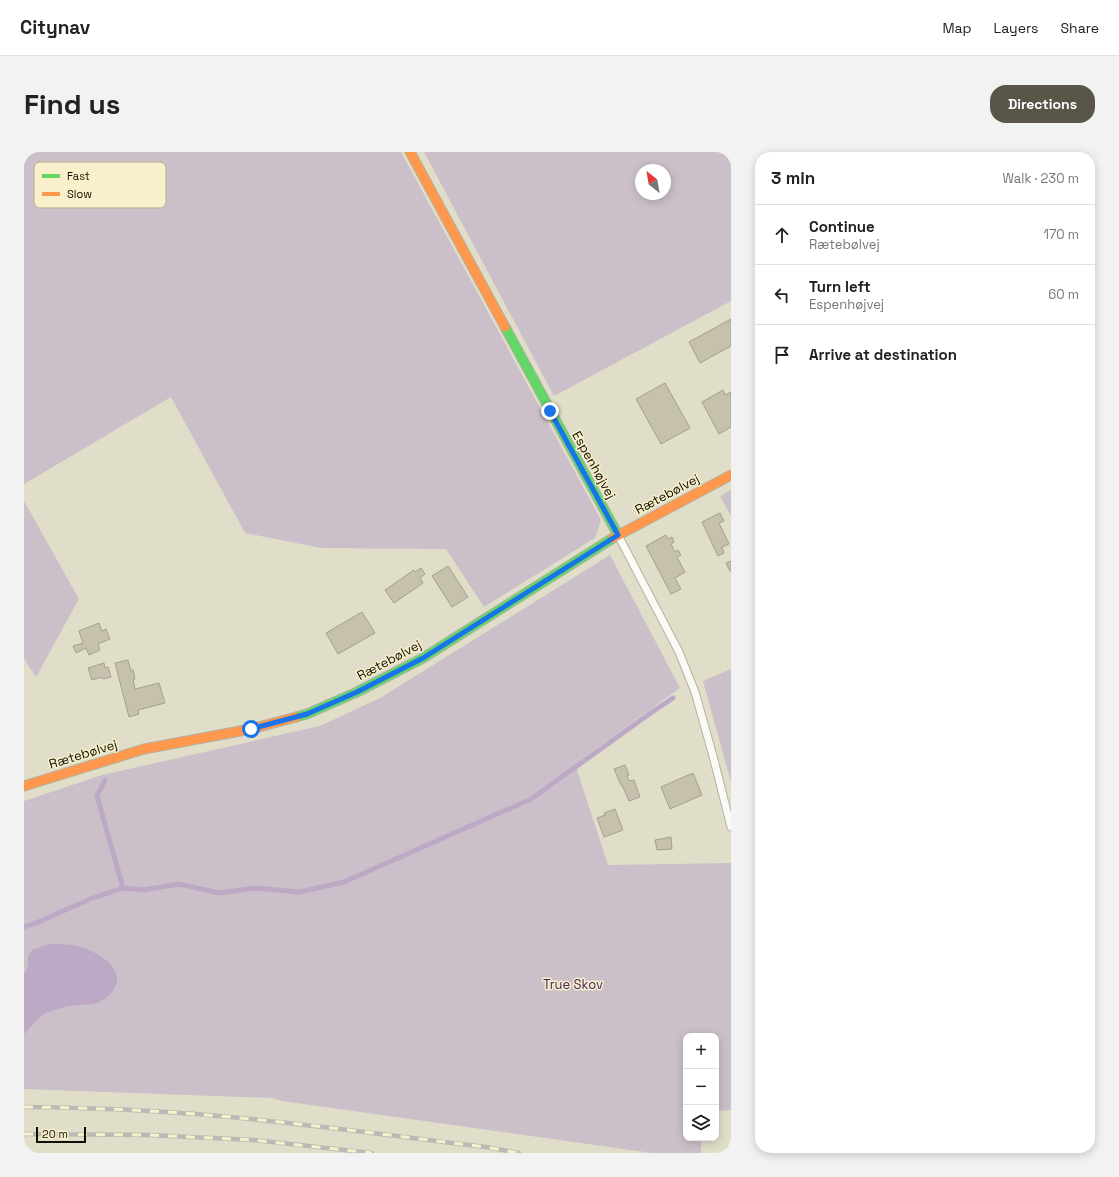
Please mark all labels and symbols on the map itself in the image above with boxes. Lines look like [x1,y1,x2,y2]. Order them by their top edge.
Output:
legend [34,162,166,208]
north arrow [635,164,671,200]
text: Fast [67,169,90,183]
text: Slow [67,187,92,201]
route end [541,402,559,420]
street label: Espenhøjvej [568,428,620,502]
street label: Rætebølvej [632,470,702,518]
street label: Rætebølvej [354,636,424,684]
route start [242,720,260,738]
street label: Rætebølvej [47,736,119,772]
park label: True Skov [543,976,603,993]
scale bar [36,1125,86,1144]

